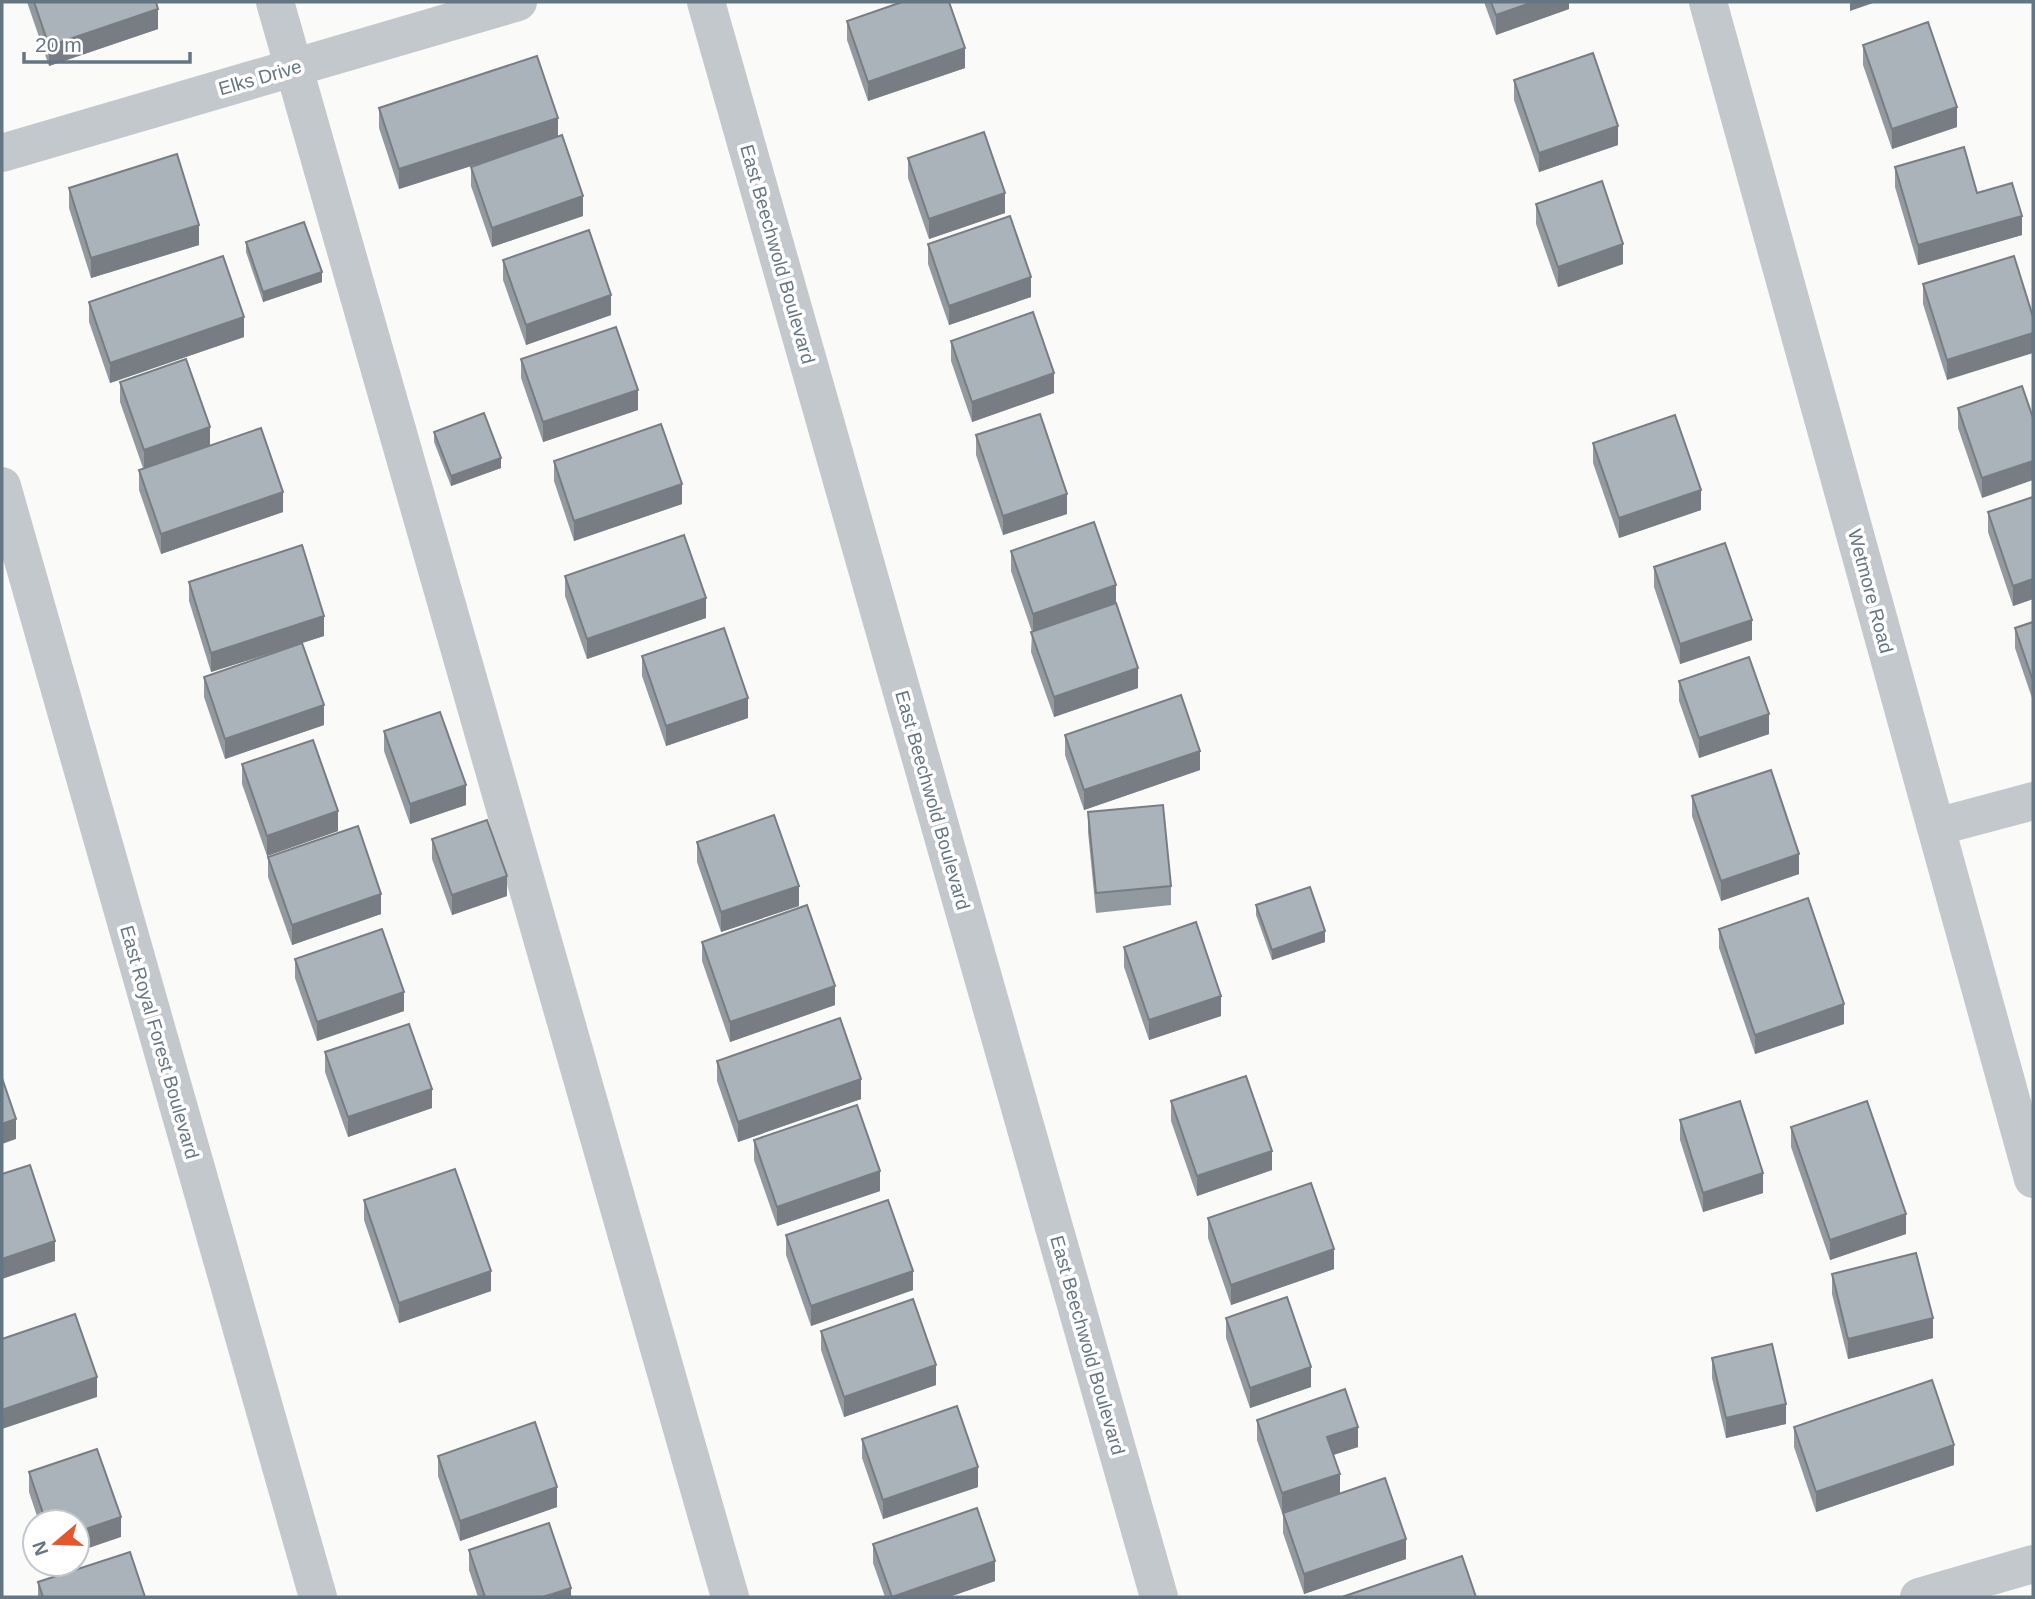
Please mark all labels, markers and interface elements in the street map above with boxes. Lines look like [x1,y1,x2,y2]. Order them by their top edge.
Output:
scale bar [24,21,191,65]
text: 20 m [35,33,82,56]
street label: Elks Drive [216,56,304,99]
street label: East Beechwold Boulevard [736,142,819,366]
street label: Wetmore Road [1844,527,1897,655]
street label: East Beechwold Boulevard [891,688,974,912]
street label: East Royal Forest Boulevard [116,923,203,1161]
street label: East Beechwold Boulevard [1046,1233,1129,1457]
north arrow [21,1508,91,1578]
text: N [28,1538,53,1558]

